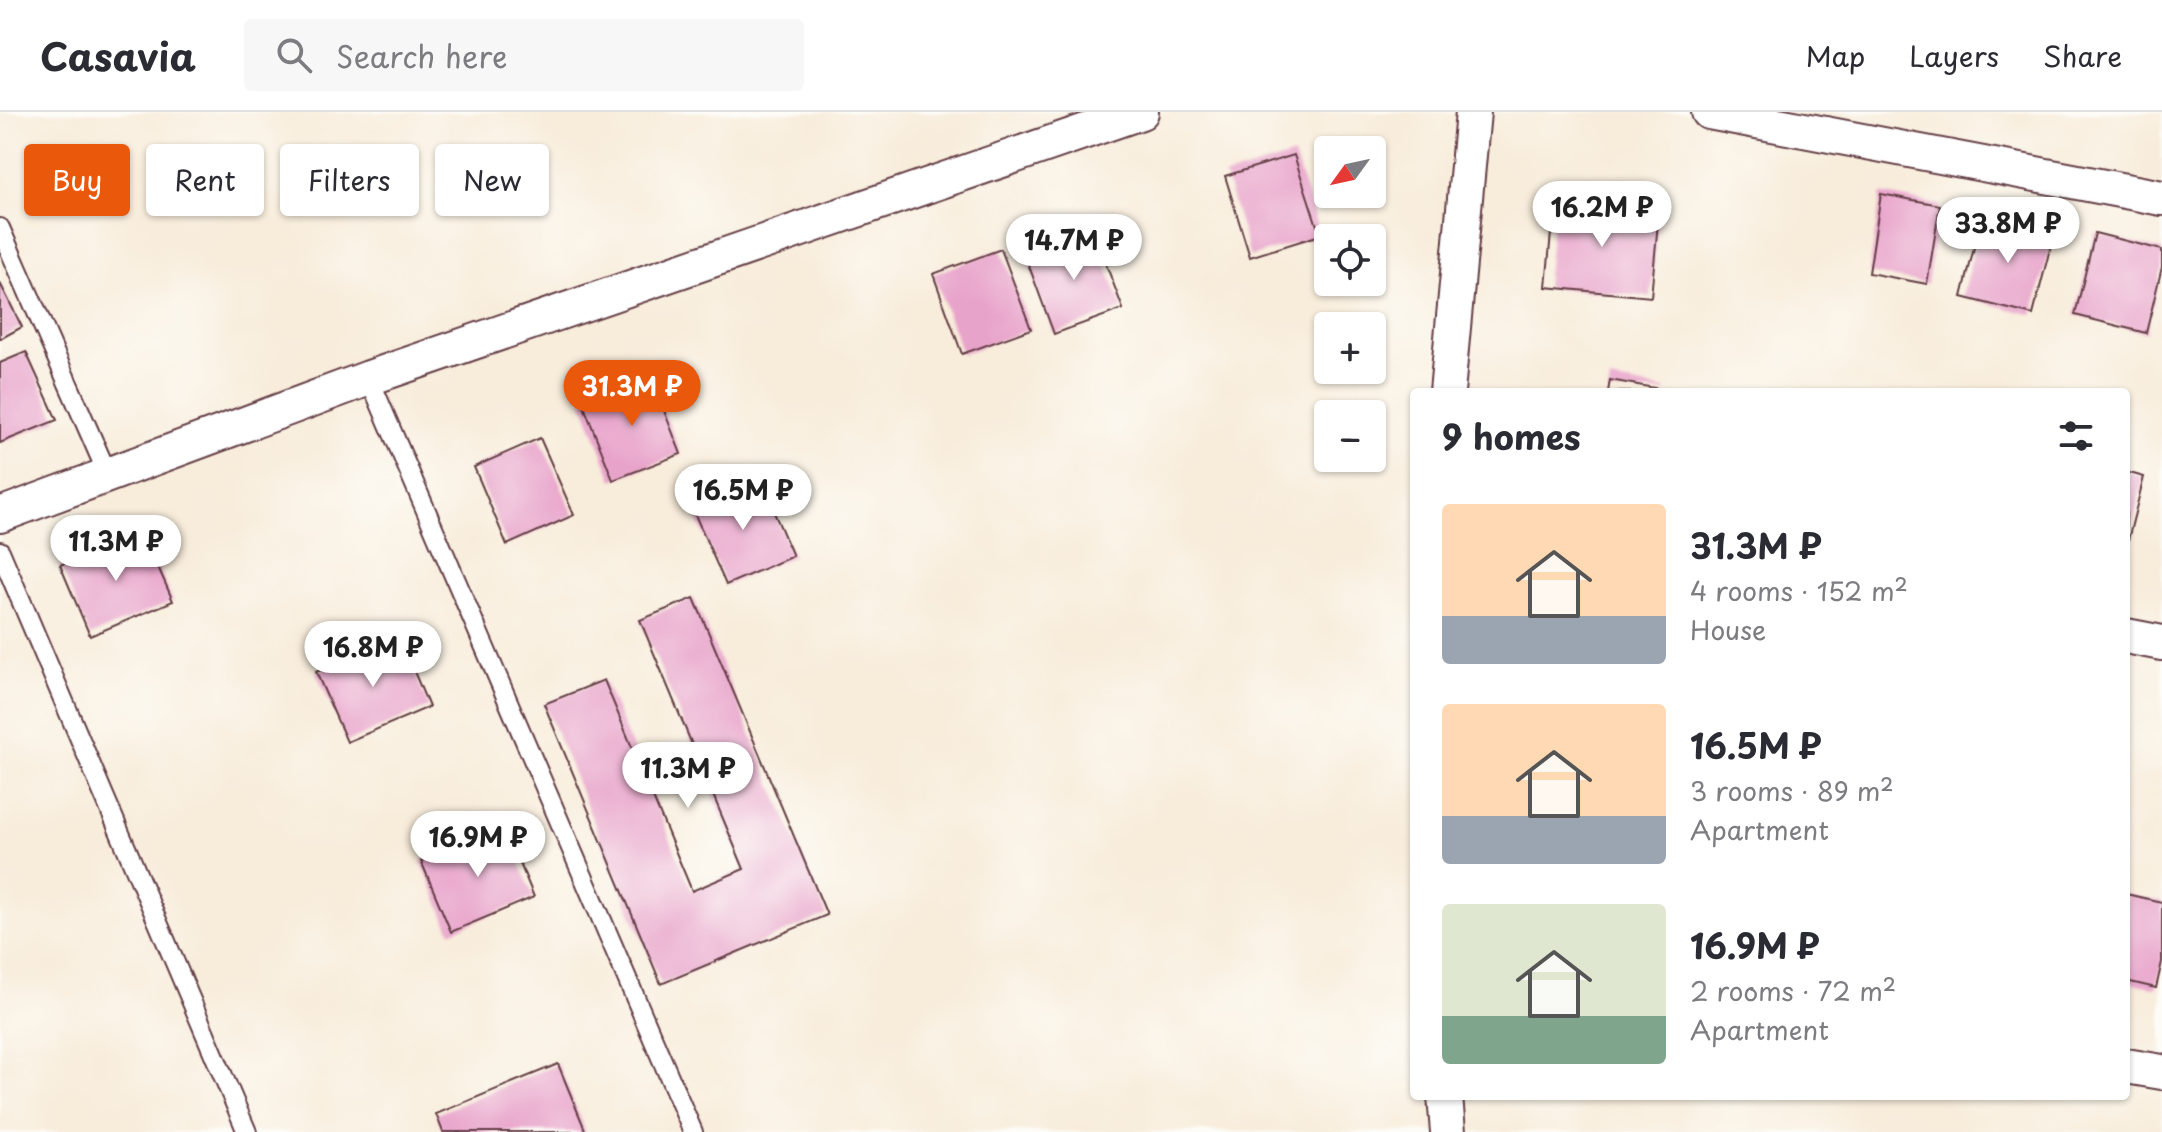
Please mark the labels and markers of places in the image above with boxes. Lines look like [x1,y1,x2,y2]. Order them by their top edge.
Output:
pin: 16.2M ₽ [1528,181,1676,249]
pin: 33.8M ₽ [1934,197,2082,265]
pin: 14.7M ₽ [1000,214,1148,282]
pin: 31.3M ₽ [558,360,706,428]
pin: 16.5M ₽ [669,464,817,532]
pin: 11.3M ₽ [42,515,190,583]
pin: 16.8M ₽ [299,621,447,689]
pin: 11.3M ₽ [614,742,762,810]
pin: 16.9M ₽ [404,811,552,879]

